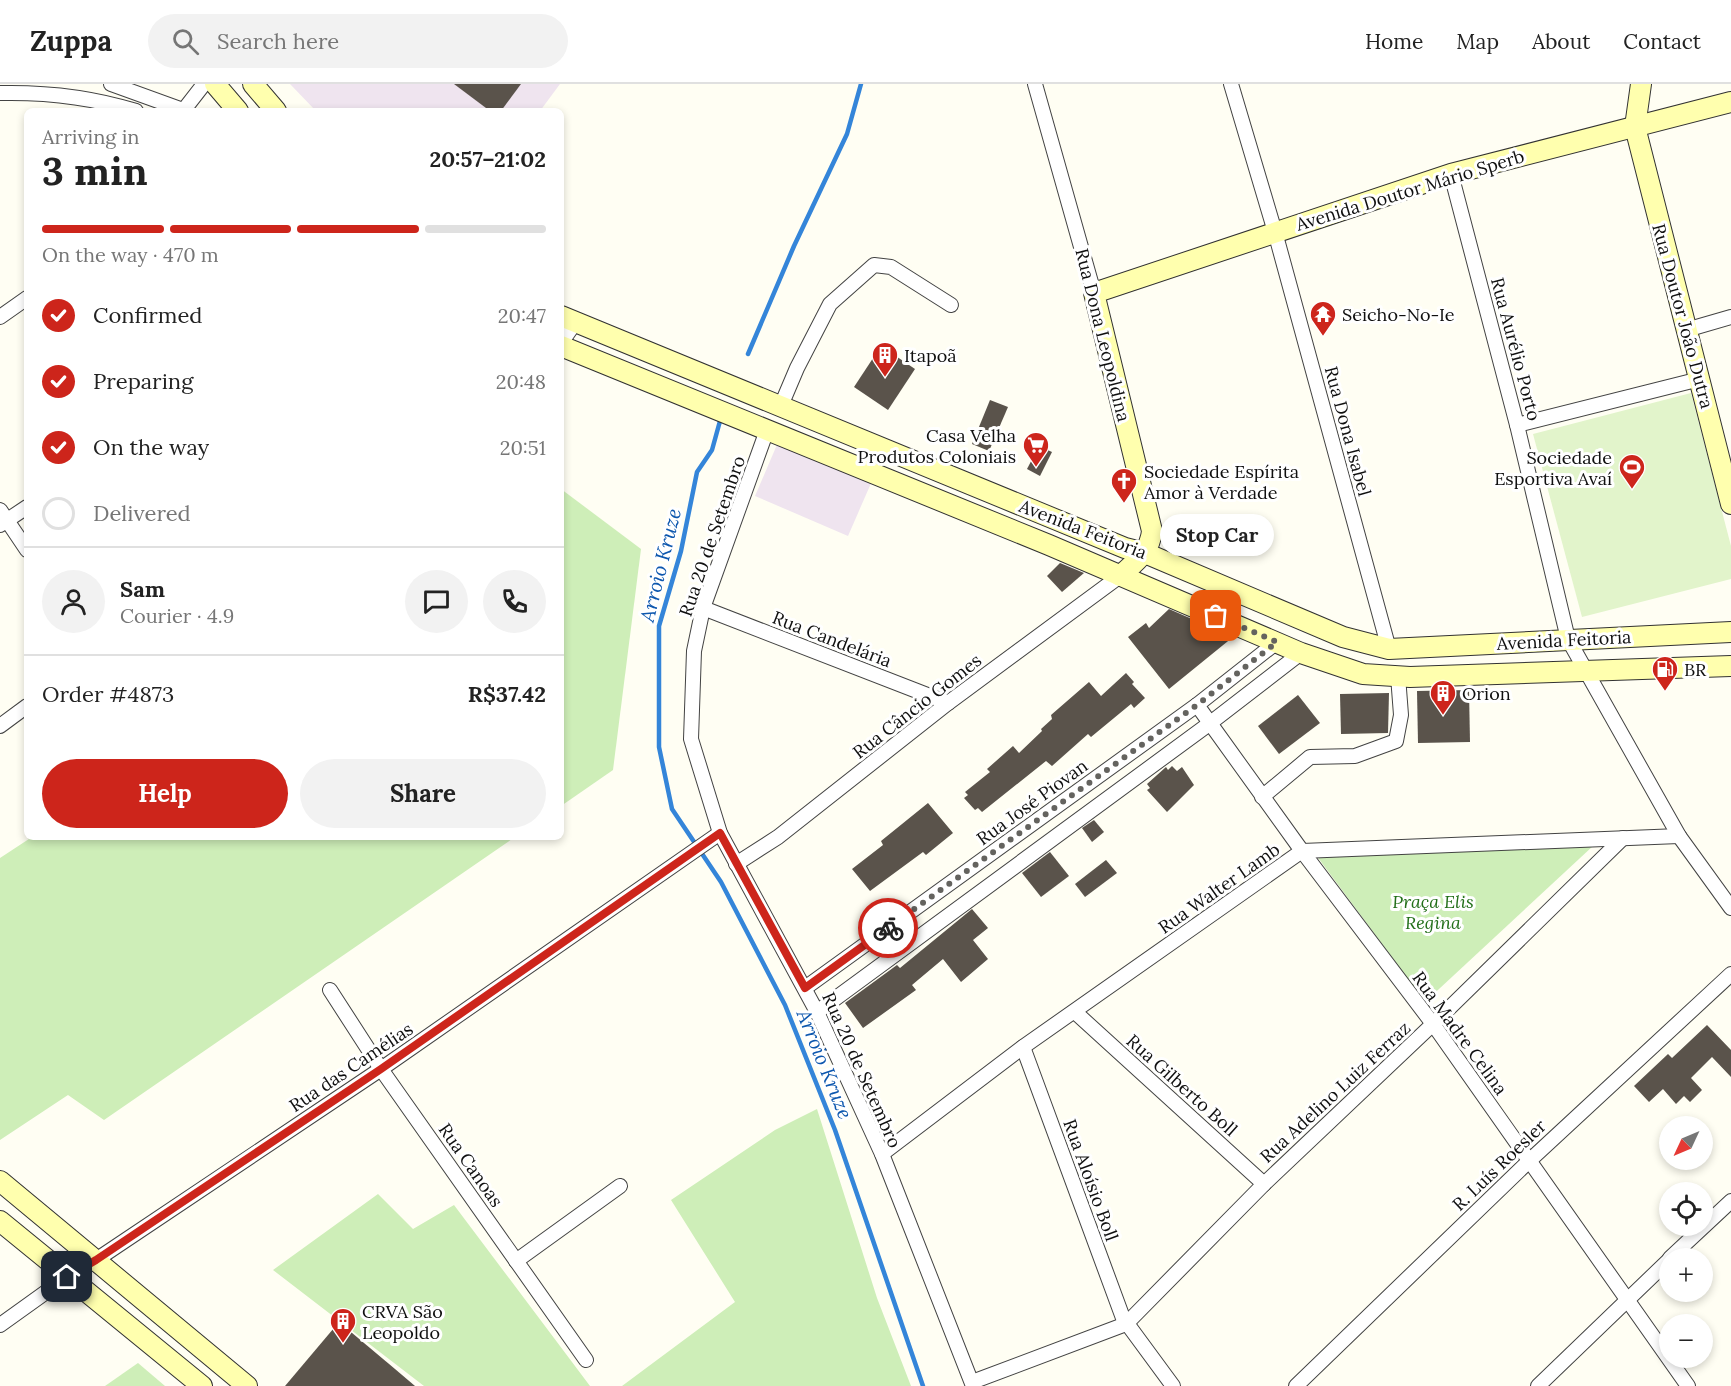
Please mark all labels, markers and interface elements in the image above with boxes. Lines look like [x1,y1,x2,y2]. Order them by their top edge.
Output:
search box [148,14,568,68]
text: Zuppa [30,23,112,59]
icon: search [169,25,202,58]
text: Search here [217,27,339,55]
text: Home [1365,28,1423,55]
text: Map [1456,28,1499,55]
text: About [1532,28,1590,55]
text: Contact [1623,28,1701,55]
text: Arriving in [42,124,139,149]
street label: Avenida Doutor Mário Sperb [1292,144,1527,236]
text: 20:57–21:02 [429,145,546,173]
text: 3 min [42,146,148,196]
street label: Rua Doutor João Dutra [1647,221,1719,411]
text: On the way · 470 m [42,242,219,267]
street label: Rua Dona Leopoldina [1070,246,1136,424]
street label: Rua Aurélio Porto [1486,275,1546,423]
icon: check [42,299,75,332]
temple icon: Seicho-No-Ie [1308,299,1338,337]
text: Confirmed [93,301,202,329]
text: 20:47 [498,303,546,328]
place label: Seicho-No-Ie [1342,303,1455,326]
building icon: Itapoã [870,340,900,378]
place label: Itapoã [904,344,957,367]
street label: Rua Dona Isabel [1320,364,1376,499]
icon: check [42,365,75,398]
text: Preparing [93,367,193,395]
text: 20:48 [496,369,546,394]
place label: Casa Velha Produtos Coloniais [858,424,1016,468]
supermarket icon: Casa Velha Produtos Coloniais [1021,430,1051,468]
icon: check [42,431,75,464]
text: On the way [93,433,209,461]
text: 20:51 [500,435,546,460]
place label: Sociedade Esportiva Avaí [1494,446,1612,490]
sports icon: Sociedade Esportiva Avaí [1617,452,1647,490]
street label: Rua 20 de Setembro [674,453,750,619]
place label: Sociedade Espírita Amor à Verdade [1143,460,1299,504]
church icon: Sociedade Espírita Amor à Verdade [1109,466,1139,504]
street label: Avenida Feitoria [1015,494,1150,564]
text: Delivered [93,499,191,527]
water label: Arroio Kruze [634,506,686,625]
callout: Stop Car [1159,514,1273,556]
text: Stop Car [1176,522,1258,547]
button: person [42,570,105,633]
button: chat [405,570,468,633]
button: phone [483,570,546,633]
text: Sam [120,575,165,603]
pin [1190,590,1241,641]
icon: bag [1199,599,1232,632]
text: Courier · 4.9 [120,603,234,628]
street label: Rua Candelária [769,606,895,672]
street label: Avenida Feitoria [1495,625,1632,655]
street label: Rua Câncio Gomes [848,649,986,763]
fuel station icon: BR [1650,654,1680,692]
place label: BR [1684,658,1707,681]
building icon: Orion [1428,678,1458,716]
text: Order #4873 [42,680,174,708]
text: R$37.42 [468,680,546,708]
place label: Orion [1462,682,1511,705]
street label: Rua José Piovan [972,754,1092,850]
button: Help [42,759,288,828]
button: Share [300,759,546,828]
street label: Rua Walter Lamb [1154,837,1284,939]
park label: Praça Elis Regina [1392,890,1474,934]
courier [858,898,918,958]
icon: bike [872,912,905,945]
street label: Rua Madre Celina [1407,967,1513,1099]
street label: Rua 20 de Setembro [817,988,907,1152]
water label: Arroio Kruze [791,1005,858,1123]
street label: Rua Adelino Luiz Ferraz [1255,1016,1415,1168]
street label: Rua das Camélias [285,1017,417,1117]
street label: Rua Gilberto Boll [1122,1029,1242,1141]
street label: R. Luís Roesler [1447,1114,1551,1216]
street label: Rua Aloísio Boll [1058,1116,1124,1244]
north arrow [1659,1116,1713,1170]
map controls [1659,1116,1713,1368]
street label: Rua Canoas [434,1119,508,1211]
button: locate [1659,1182,1713,1236]
button: + [1659,1248,1713,1302]
pin [41,1251,92,1302]
icon: home [50,1260,83,1293]
place label: CRVA São Leopoldo [362,1300,443,1344]
building icon: CRVA São Leopoldo [328,1306,358,1344]
button: − [1659,1314,1713,1368]

